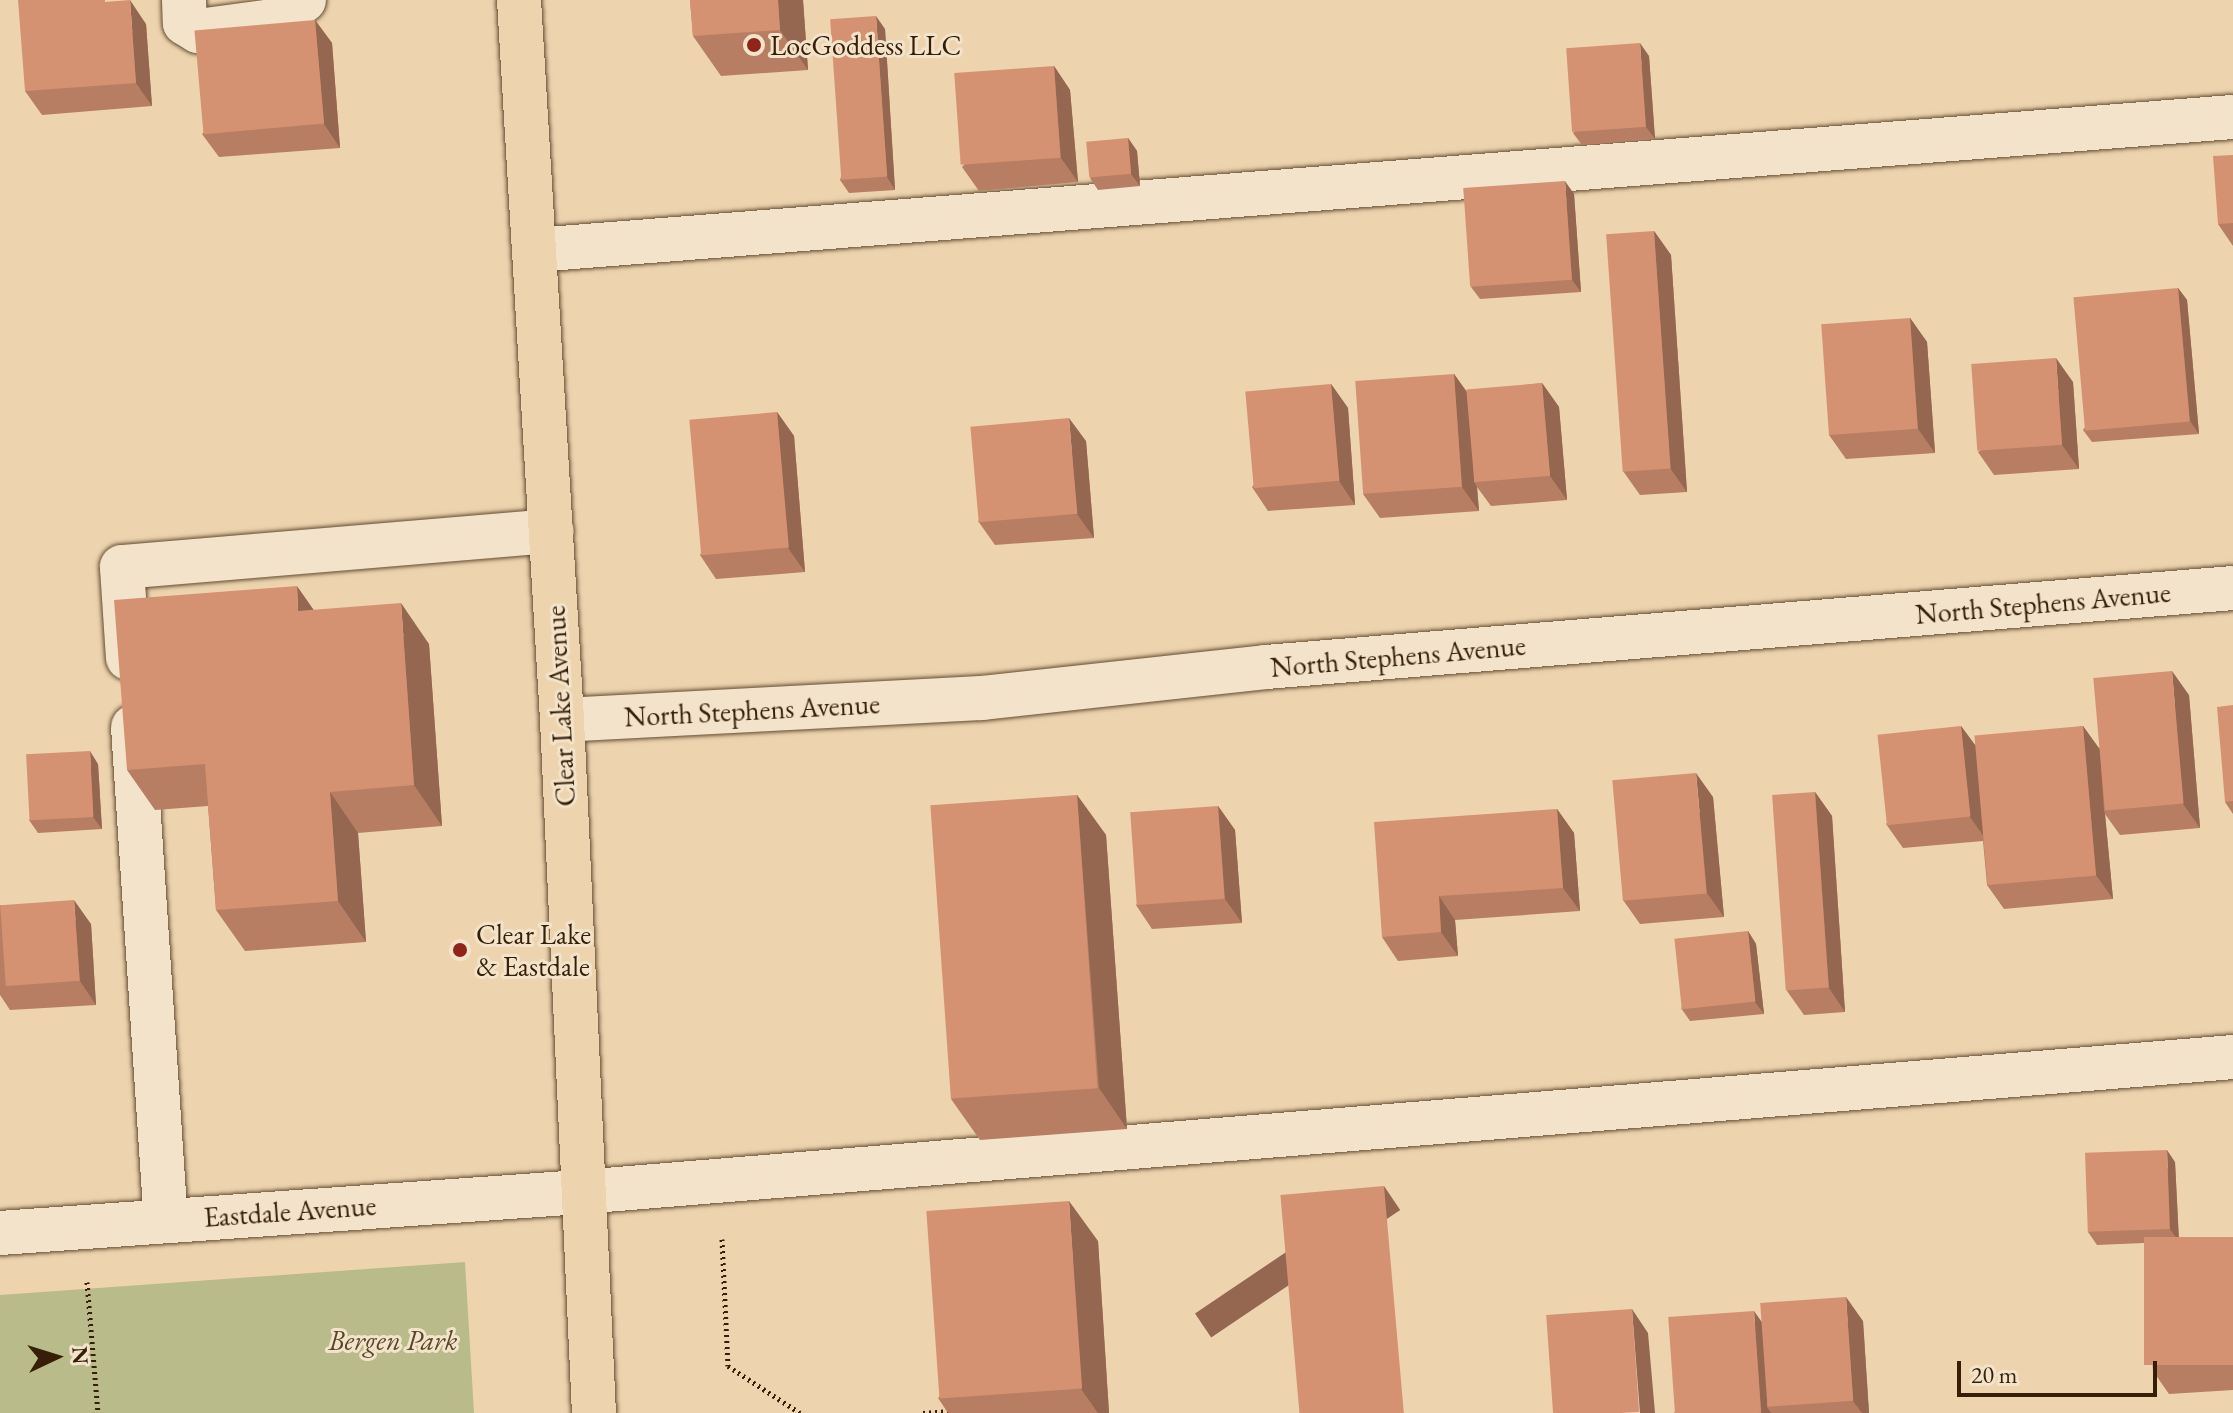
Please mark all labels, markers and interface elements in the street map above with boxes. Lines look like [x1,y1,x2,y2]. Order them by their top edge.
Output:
place label: LocGoddess LLC [770,28,961,62]
marker: LocGoddess LLC [745,36,763,54]
street label: North Stephens Avenue [1914,575,2172,631]
street label: Clear Lake Avenue [538,605,582,807]
street label: North Stephens Avenue [1269,628,1527,684]
street label: North Stephens Avenue [623,687,881,733]
place label: Clear Lake & Eastdale [476,917,591,983]
marker: Clear Lake & Eastdale [451,941,469,959]
street label: Eastdale Avenue [203,1188,377,1234]
north arrow [16,1317,96,1397]
park label: Bergen Park [329,1323,457,1357]
text: N [65,1345,96,1365]
scale bar [1961,1345,2161,1395]
text: 20 m [1971,1359,2018,1390]

